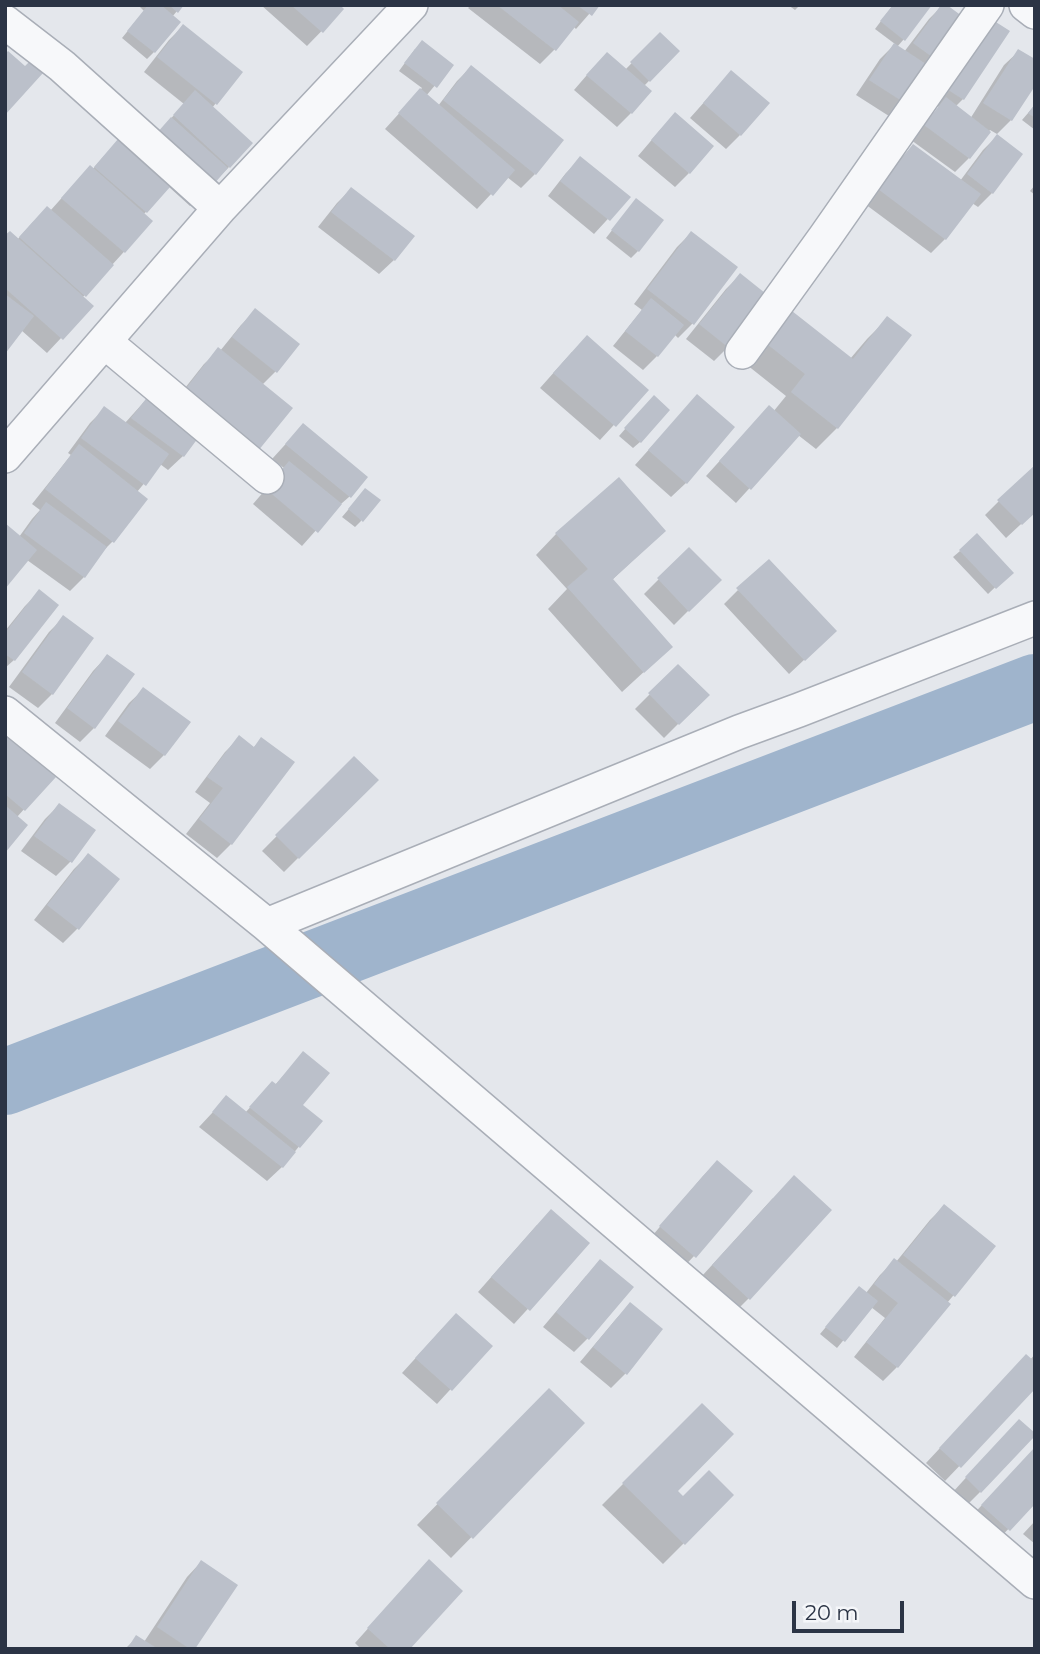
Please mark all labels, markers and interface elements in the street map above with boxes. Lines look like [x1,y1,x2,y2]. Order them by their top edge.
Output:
scale bar [795,1588,907,1632]
text: 20 m [805,1600,859,1625]

